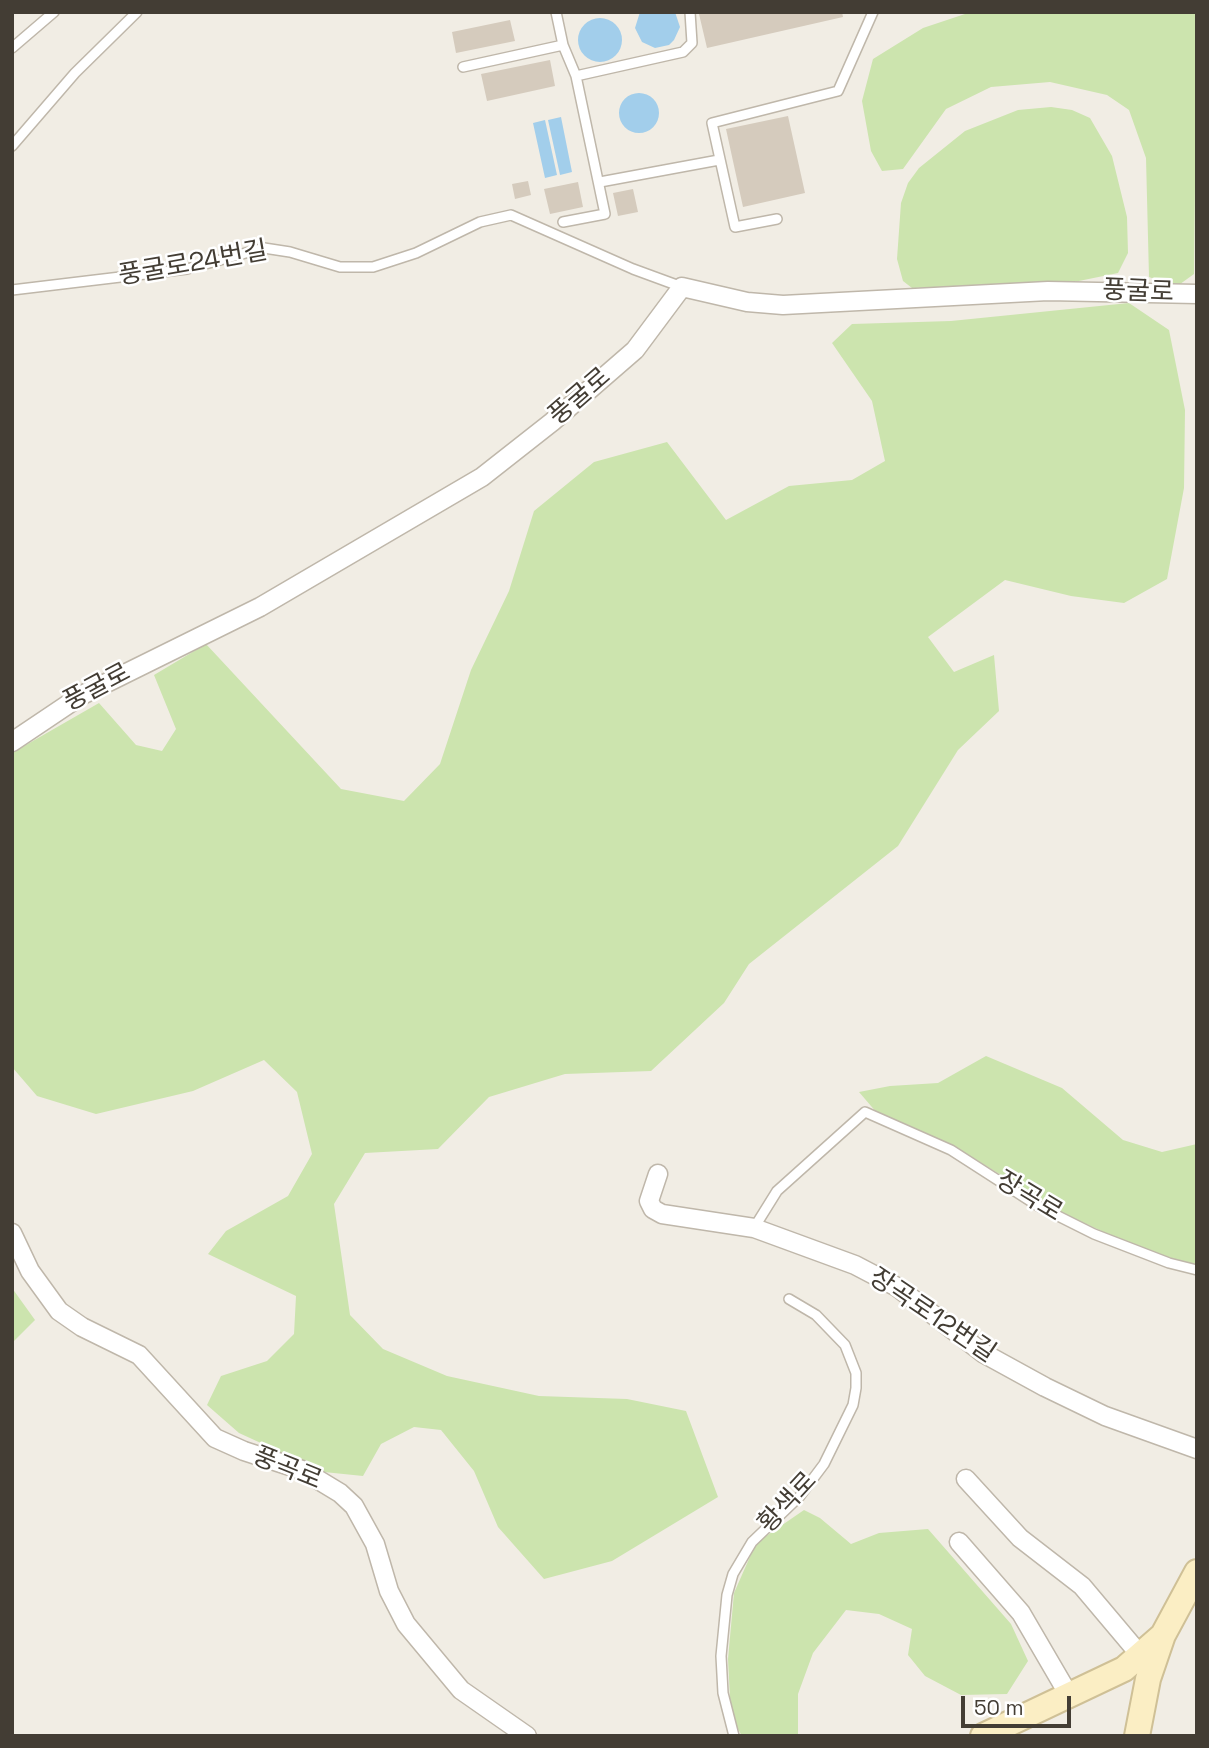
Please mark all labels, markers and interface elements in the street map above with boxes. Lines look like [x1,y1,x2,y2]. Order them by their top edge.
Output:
street label: 풍굴로24번길 [116,236,270,292]
street label: 풍굴로 [1102,275,1174,309]
street label: 풍굴로 [543,362,617,432]
street label: 풍굴로 [58,657,136,719]
street label: 장곡로 [990,1165,1068,1229]
street label: 장곡로12번길 [863,1262,1001,1370]
street label: 풍곡로 [248,1441,326,1497]
street label: 황색로 [752,1466,824,1540]
scale bar [964,1682,1074,1726]
text: 50 m [974,1694,1024,1721]

